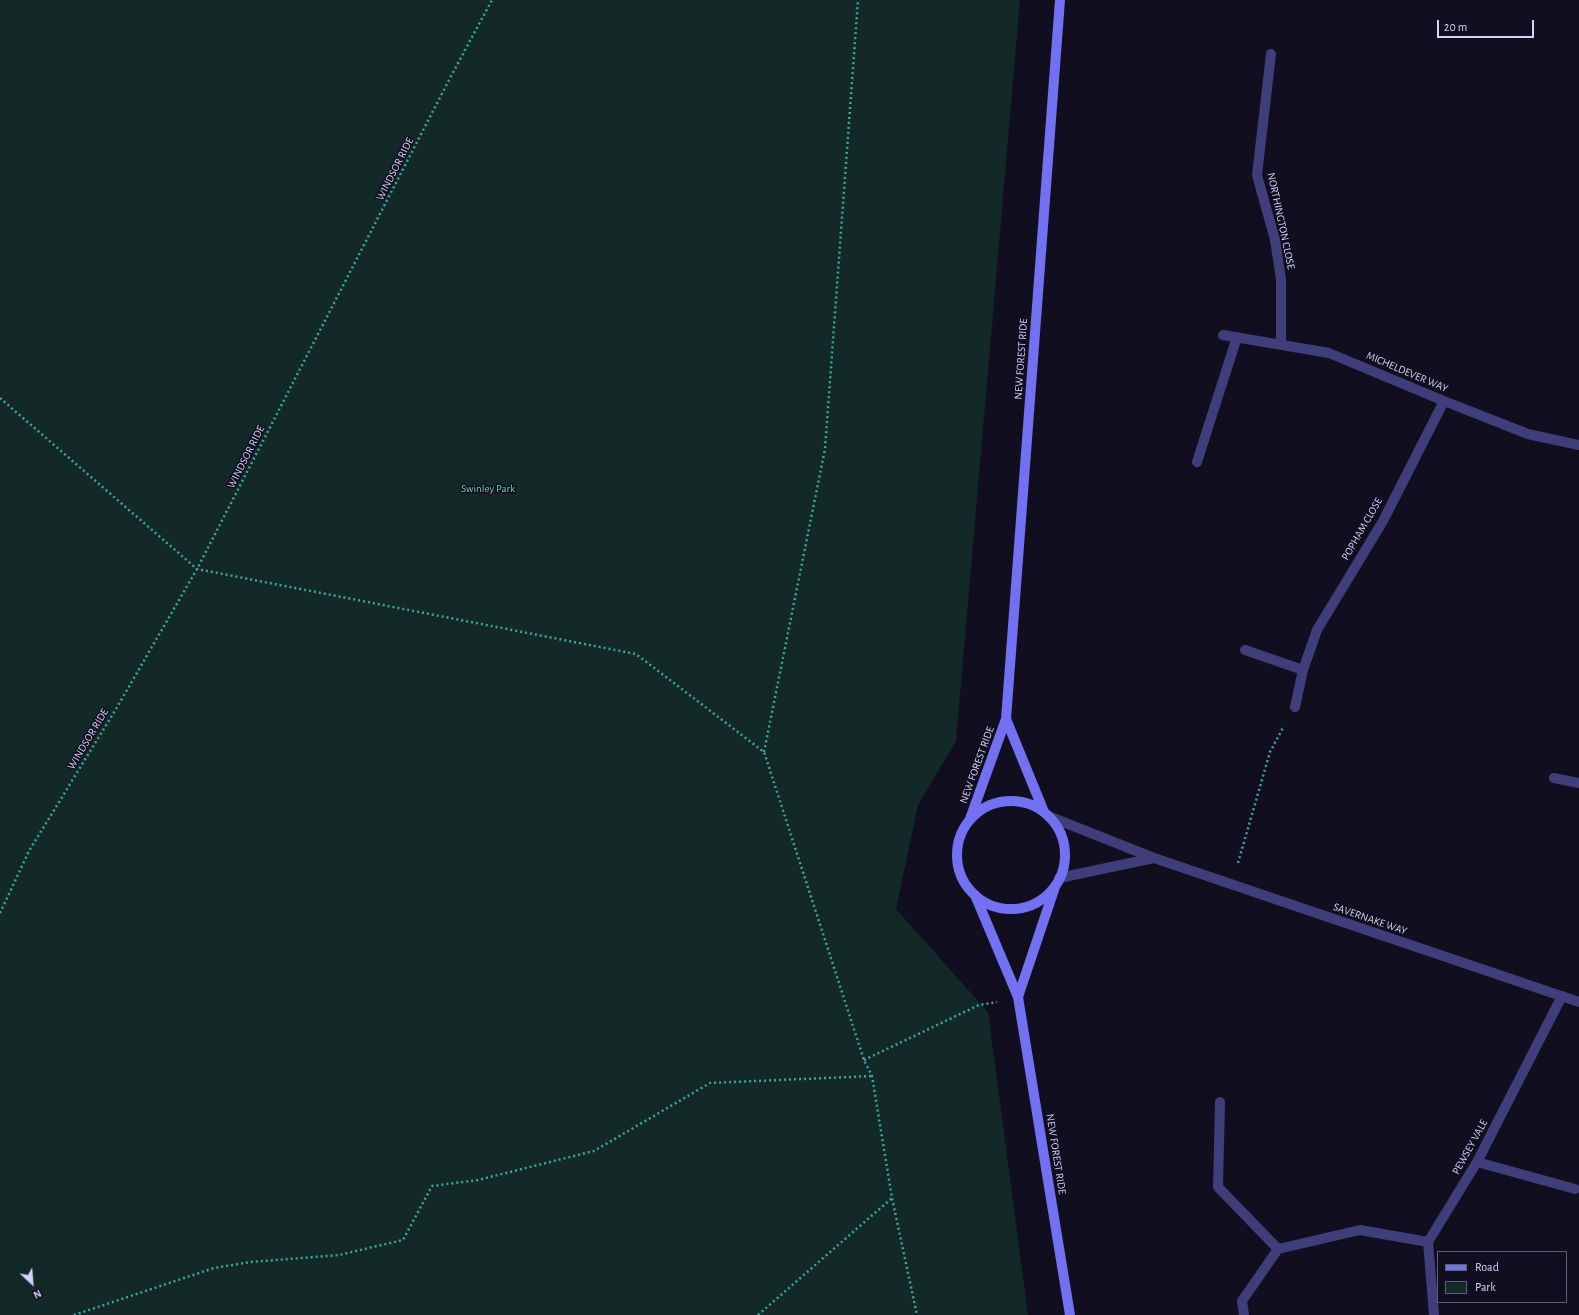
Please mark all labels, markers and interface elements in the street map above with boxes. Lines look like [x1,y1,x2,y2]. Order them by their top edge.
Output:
scale bar [1439,12,1536,38]
text: 20 m [1444,21,1467,33]
street label: WINDSOR RIDE [373,135,417,203]
street label: NORTHINGTON CLOSE [1264,171,1298,271]
street label: NEW FOREST RIDE [1012,318,1030,400]
street label: MICHELDEVER WAY [1364,349,1450,395]
street label: WINDSOR RIDE [224,423,268,491]
park label: Swinley Park [461,482,515,496]
street label: POPHAM CLOSE [1339,495,1385,563]
street label: WINDSOR RIDE [65,706,111,772]
street label: NEW FOREST RIDE [957,725,997,805]
street label: SAVERNAKE WAY [1331,900,1409,938]
street label: NEW FOREST RIDE [1043,1113,1069,1195]
street label: PEWSEY VALE [1449,1117,1491,1177]
legend [1437,1251,1567,1303]
text: Road [1475,1261,1499,1273]
north arrow [12,1263,52,1303]
text: Park [1475,1281,1496,1293]
text: N [32,1288,43,1301]

